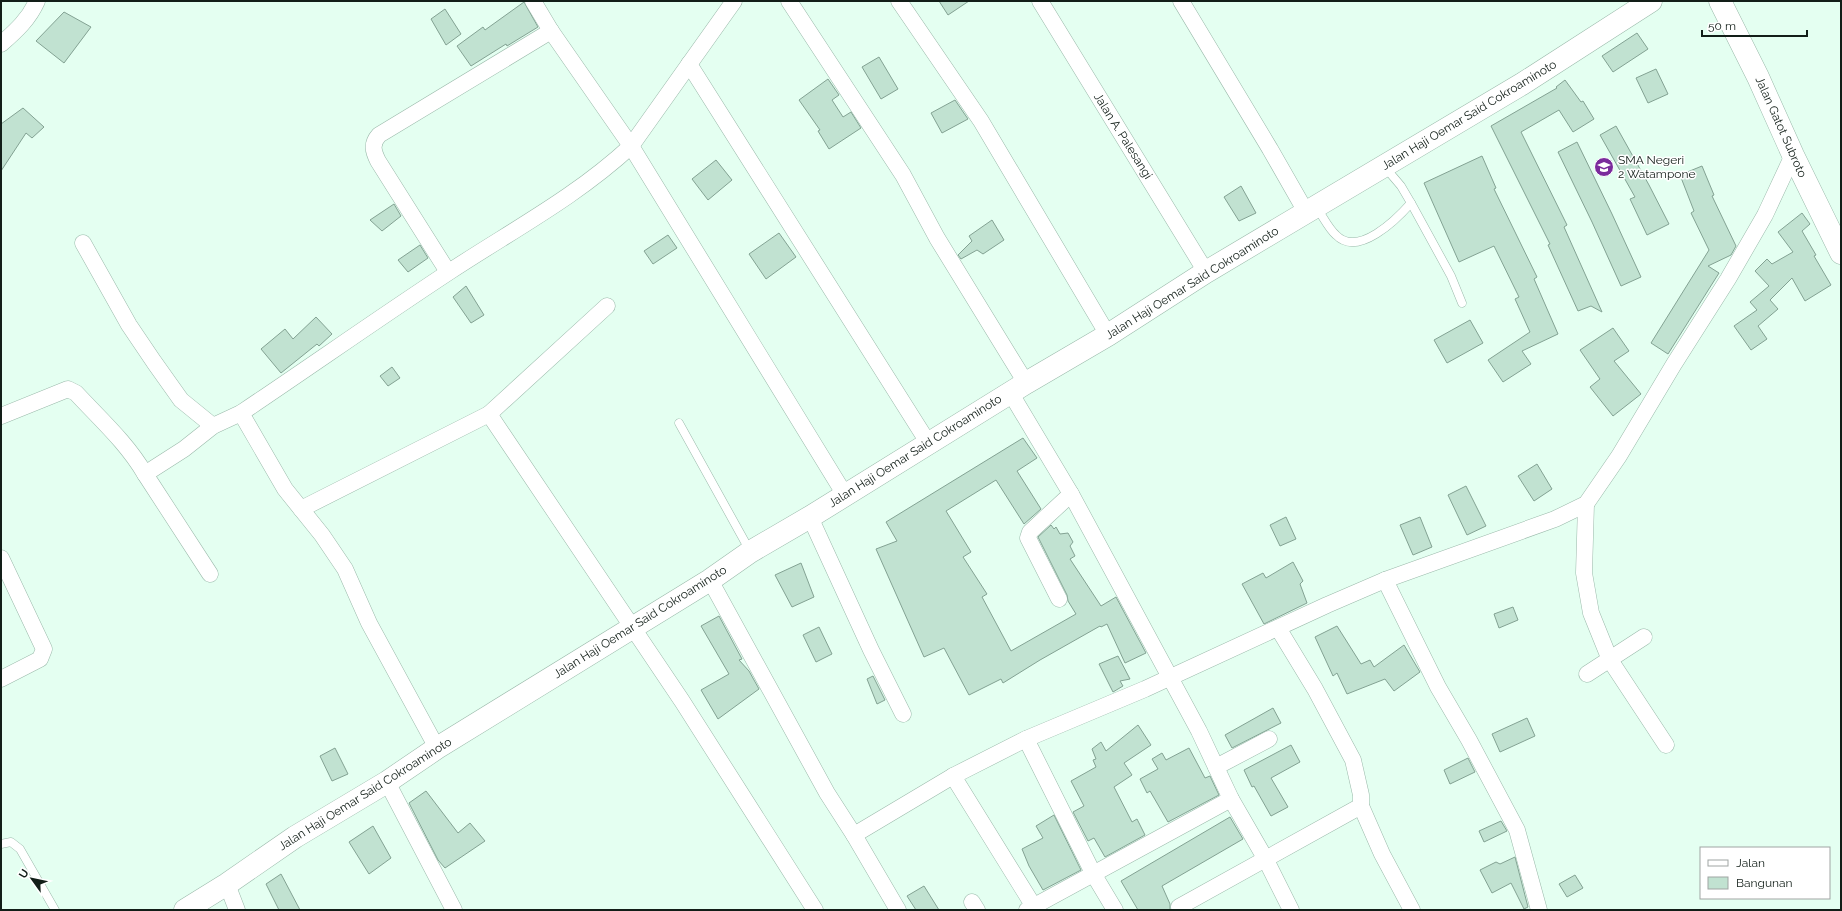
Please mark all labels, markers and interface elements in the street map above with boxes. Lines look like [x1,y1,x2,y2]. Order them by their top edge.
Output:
scale bar [1702,12,1807,38]
text: 50 m [1708,19,1736,33]
street label: Jalan Haji Oemar Said Cokroaminoto [1379,57,1559,173]
street label: Jalan Gatot Subroto [1752,74,1810,180]
street label: Jalan A. Palesangi [1091,90,1155,182]
place label: SMA Negeri 2 Watampone [1618,153,1695,181]
school or university icon: SMA Negeri 2 Watampone [1593,156,1615,178]
street label: Jalan Haji Oemar Said Cokroaminoto [1103,224,1281,342]
street label: Jalan Haji Oemar Said Cokroaminoto [826,392,1004,510]
street label: Jalan Haji Oemar Said Cokroaminoto [551,563,729,681]
street label: Jalan Haji Oemar Said Cokroaminoto [276,735,454,853]
legend [1700,847,1830,899]
text: Jalan [1736,856,1765,870]
north arrow [12,859,52,899]
text: U [16,867,32,881]
text: Bangunan [1736,876,1793,890]

